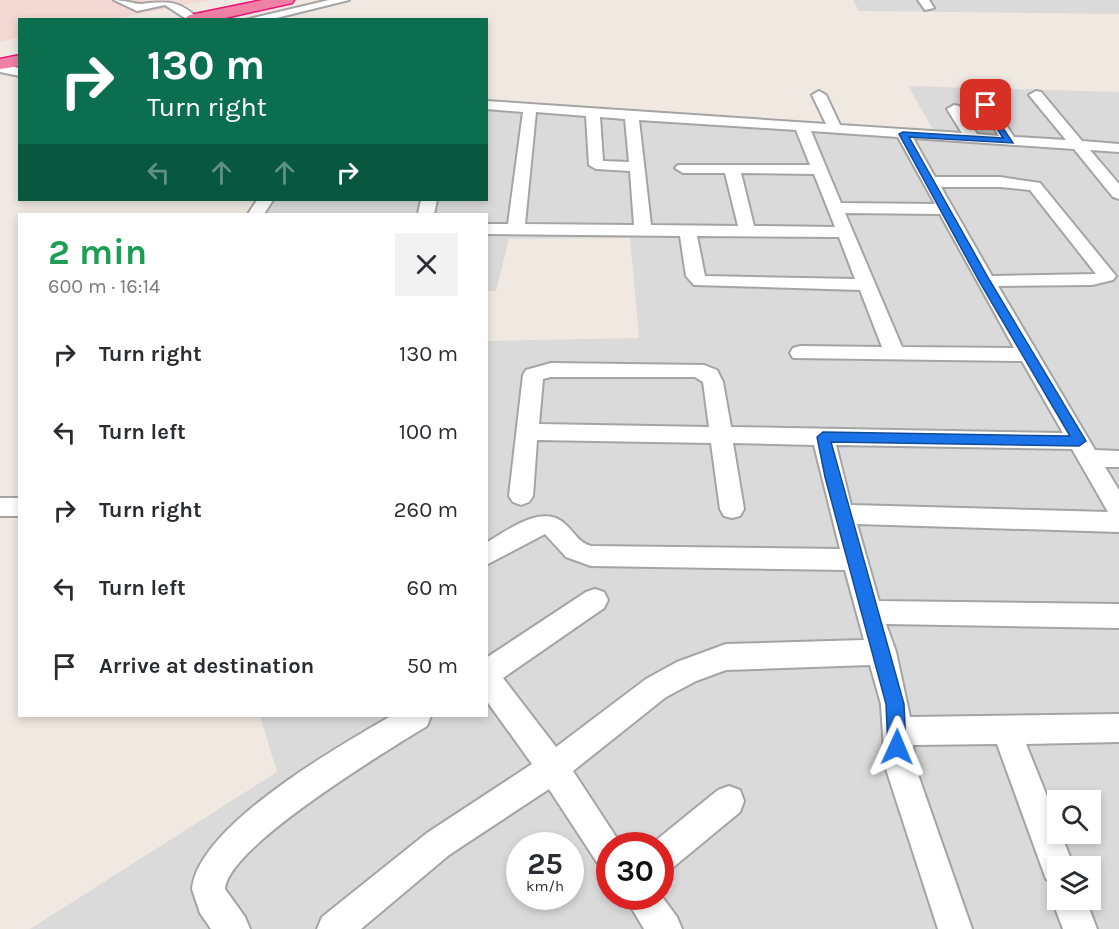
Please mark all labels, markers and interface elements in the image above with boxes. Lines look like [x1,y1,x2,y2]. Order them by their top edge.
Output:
text: 130 m [147,40,265,90]
icon: right [48,42,126,120]
pin [960,79,1011,130]
icon: arrive [969,88,1002,121]
text: Turn right [147,91,267,123]
icon: left [142,156,175,189]
icon: ahead [205,156,238,189]
icon: ahead [268,156,301,189]
icon: right [331,156,364,189]
text: 2 min [48,231,147,273]
button: close [395,233,458,296]
text: 600 m · 16:14 [48,275,160,298]
icon: right [48,338,81,371]
text: Turn right [99,341,202,367]
text: 130 m [399,341,458,367]
icon: left [48,416,81,449]
text: Turn left [99,419,186,445]
text: 100 m [399,419,458,445]
icon: right [48,494,81,527]
text: Turn right [99,497,202,523]
text: 260 m [394,497,458,523]
icon: left [48,572,81,605]
text: Turn left [99,575,186,601]
text: 60 m [407,575,458,601]
icon: arrive [48,650,81,683]
text: Arrive at destination [99,653,314,679]
text: 50 m [407,653,458,679]
position arrow [865,715,929,779]
map controls [1047,790,1101,910]
button: search [1047,790,1101,844]
speed limit sign: 30 [596,832,674,910]
text: 25 [527,846,563,882]
button: layers [1047,856,1101,910]
text: km/h [526,877,564,895]

